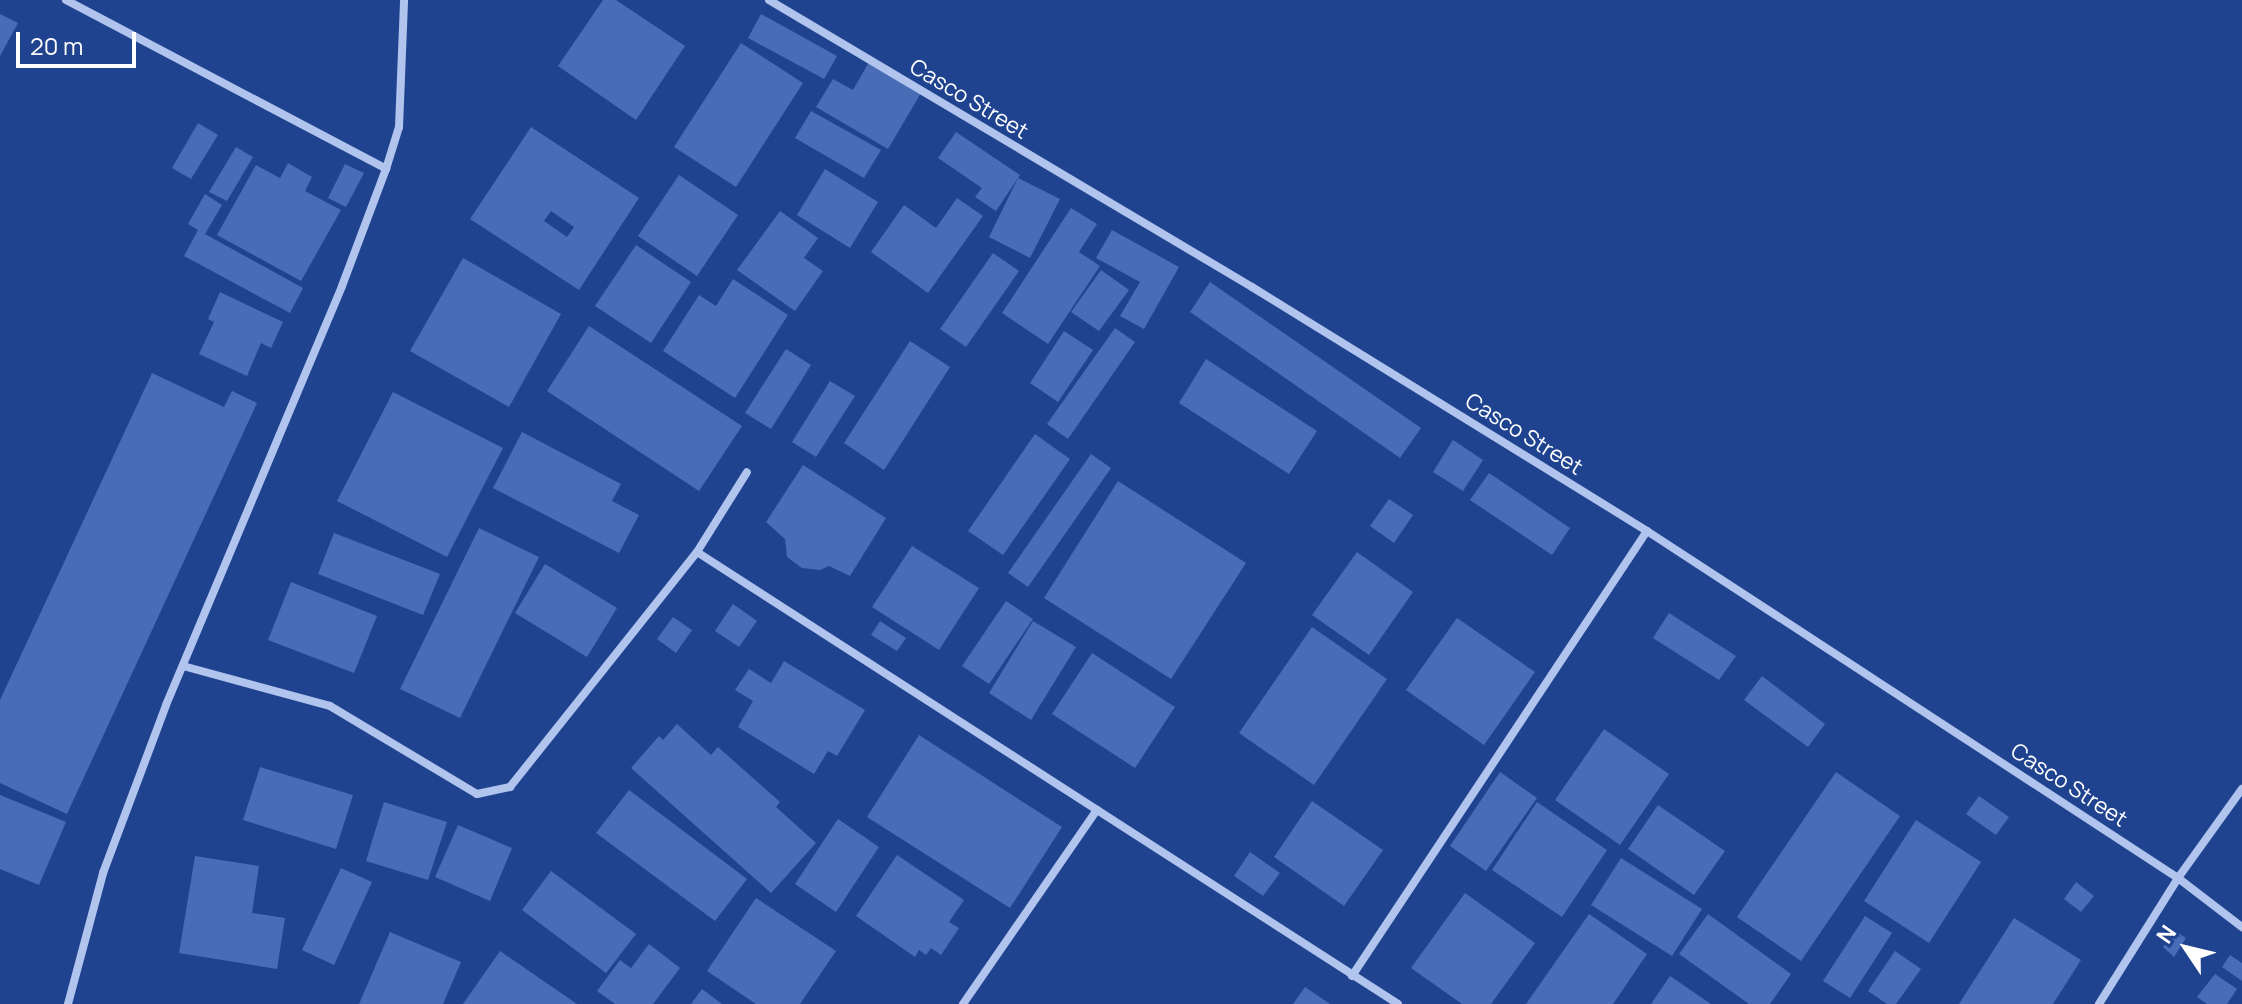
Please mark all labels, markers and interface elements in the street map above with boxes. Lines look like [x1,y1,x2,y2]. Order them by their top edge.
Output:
scale bar [20,16,140,66]
text: 20 m [30,29,83,62]
street label: Casco Street [905,53,1033,145]
street label: Casco Street [1460,387,1588,481]
street label: Casco Street [2006,738,2132,832]
north arrow [2146,908,2226,988]
text: N [2150,919,2183,949]

